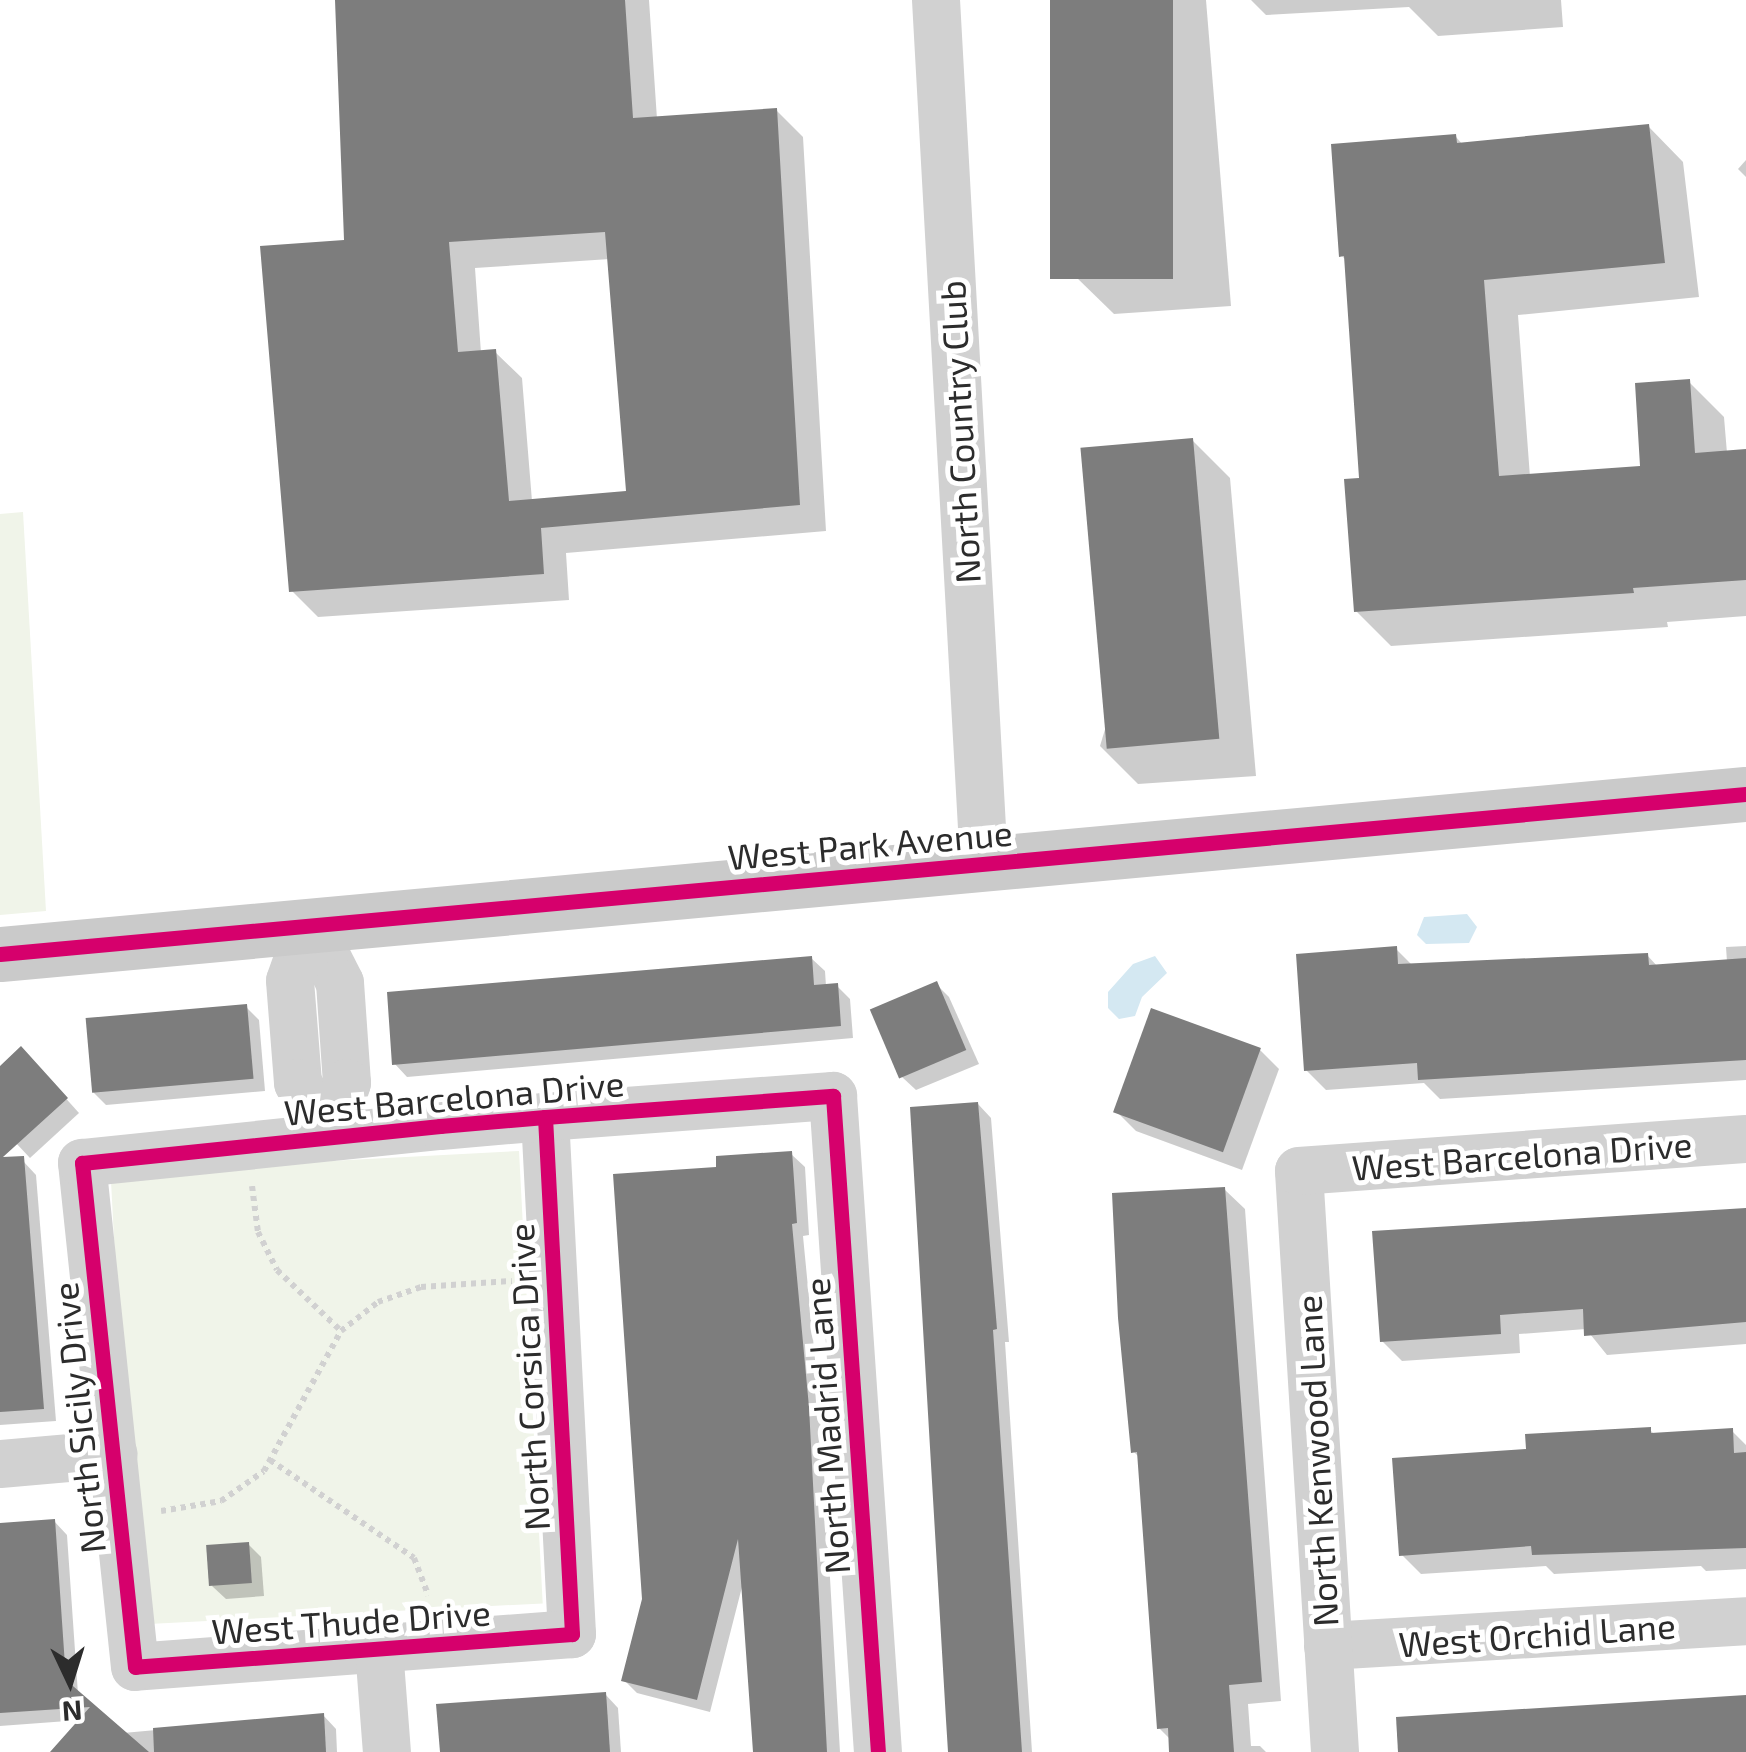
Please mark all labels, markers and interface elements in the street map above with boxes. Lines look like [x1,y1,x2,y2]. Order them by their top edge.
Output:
street label: North Country Club [930,279,988,585]
street label: West Park Avenue [725,811,1015,877]
street label: West Barcelona Drive [282,1061,626,1133]
street label: West Barcelona Drive [1350,1122,1694,1188]
street label: North Corsica Drive [499,1222,557,1532]
street label: North Madrid Lane [795,1276,857,1576]
street label: North Sicily Drive [43,1280,113,1556]
street label: North Kenwood Lane [1286,1294,1346,1628]
street label: West Thude Drive [210,1590,492,1652]
street label: West Orchid Lane [1397,1603,1677,1665]
north arrow [20,1632,120,1732]
text: N [61,1694,83,1730]

